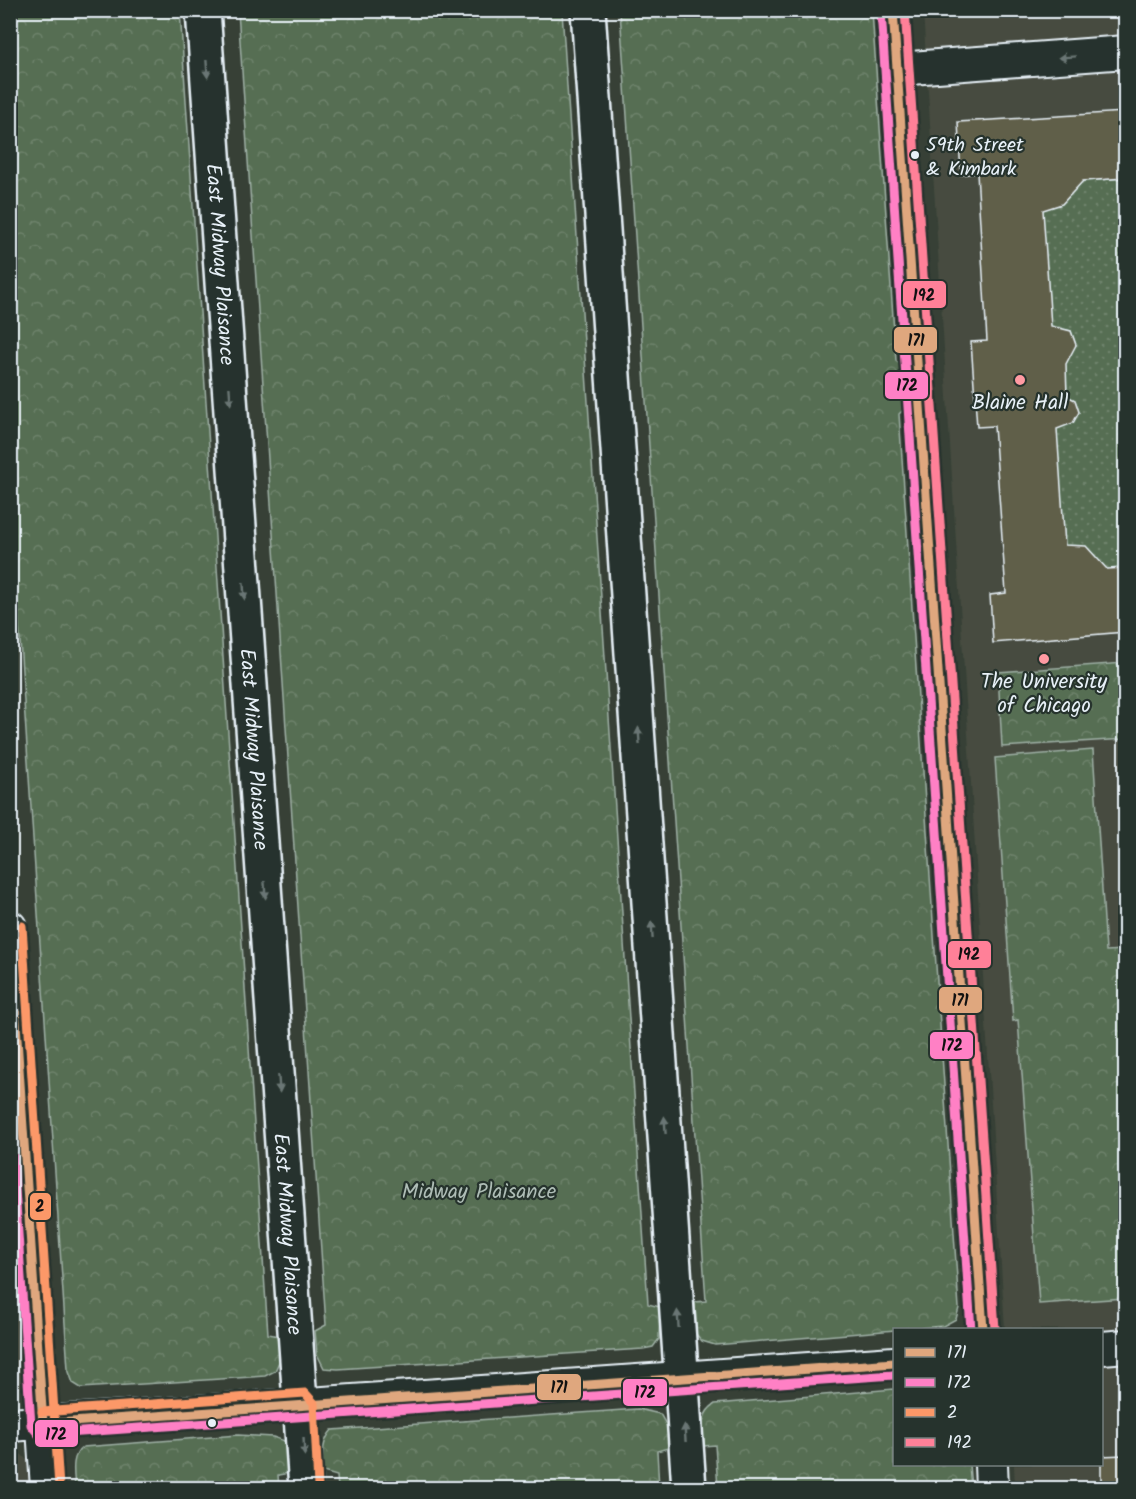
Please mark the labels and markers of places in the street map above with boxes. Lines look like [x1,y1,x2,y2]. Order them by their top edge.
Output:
place label: 59th Street & Kimbark [926,130,1024,186]
marker: 59th Street & Kimbark [909,149,921,161]
marker: Blaine Hall [1013,373,1027,387]
place label: Blaine Hall [972,387,1068,420]
marker: The University of Chicago [1037,652,1051,666]
place label: The University of Chicago [981,666,1107,723]
unlabelled marker [206,1417,218,1429]

